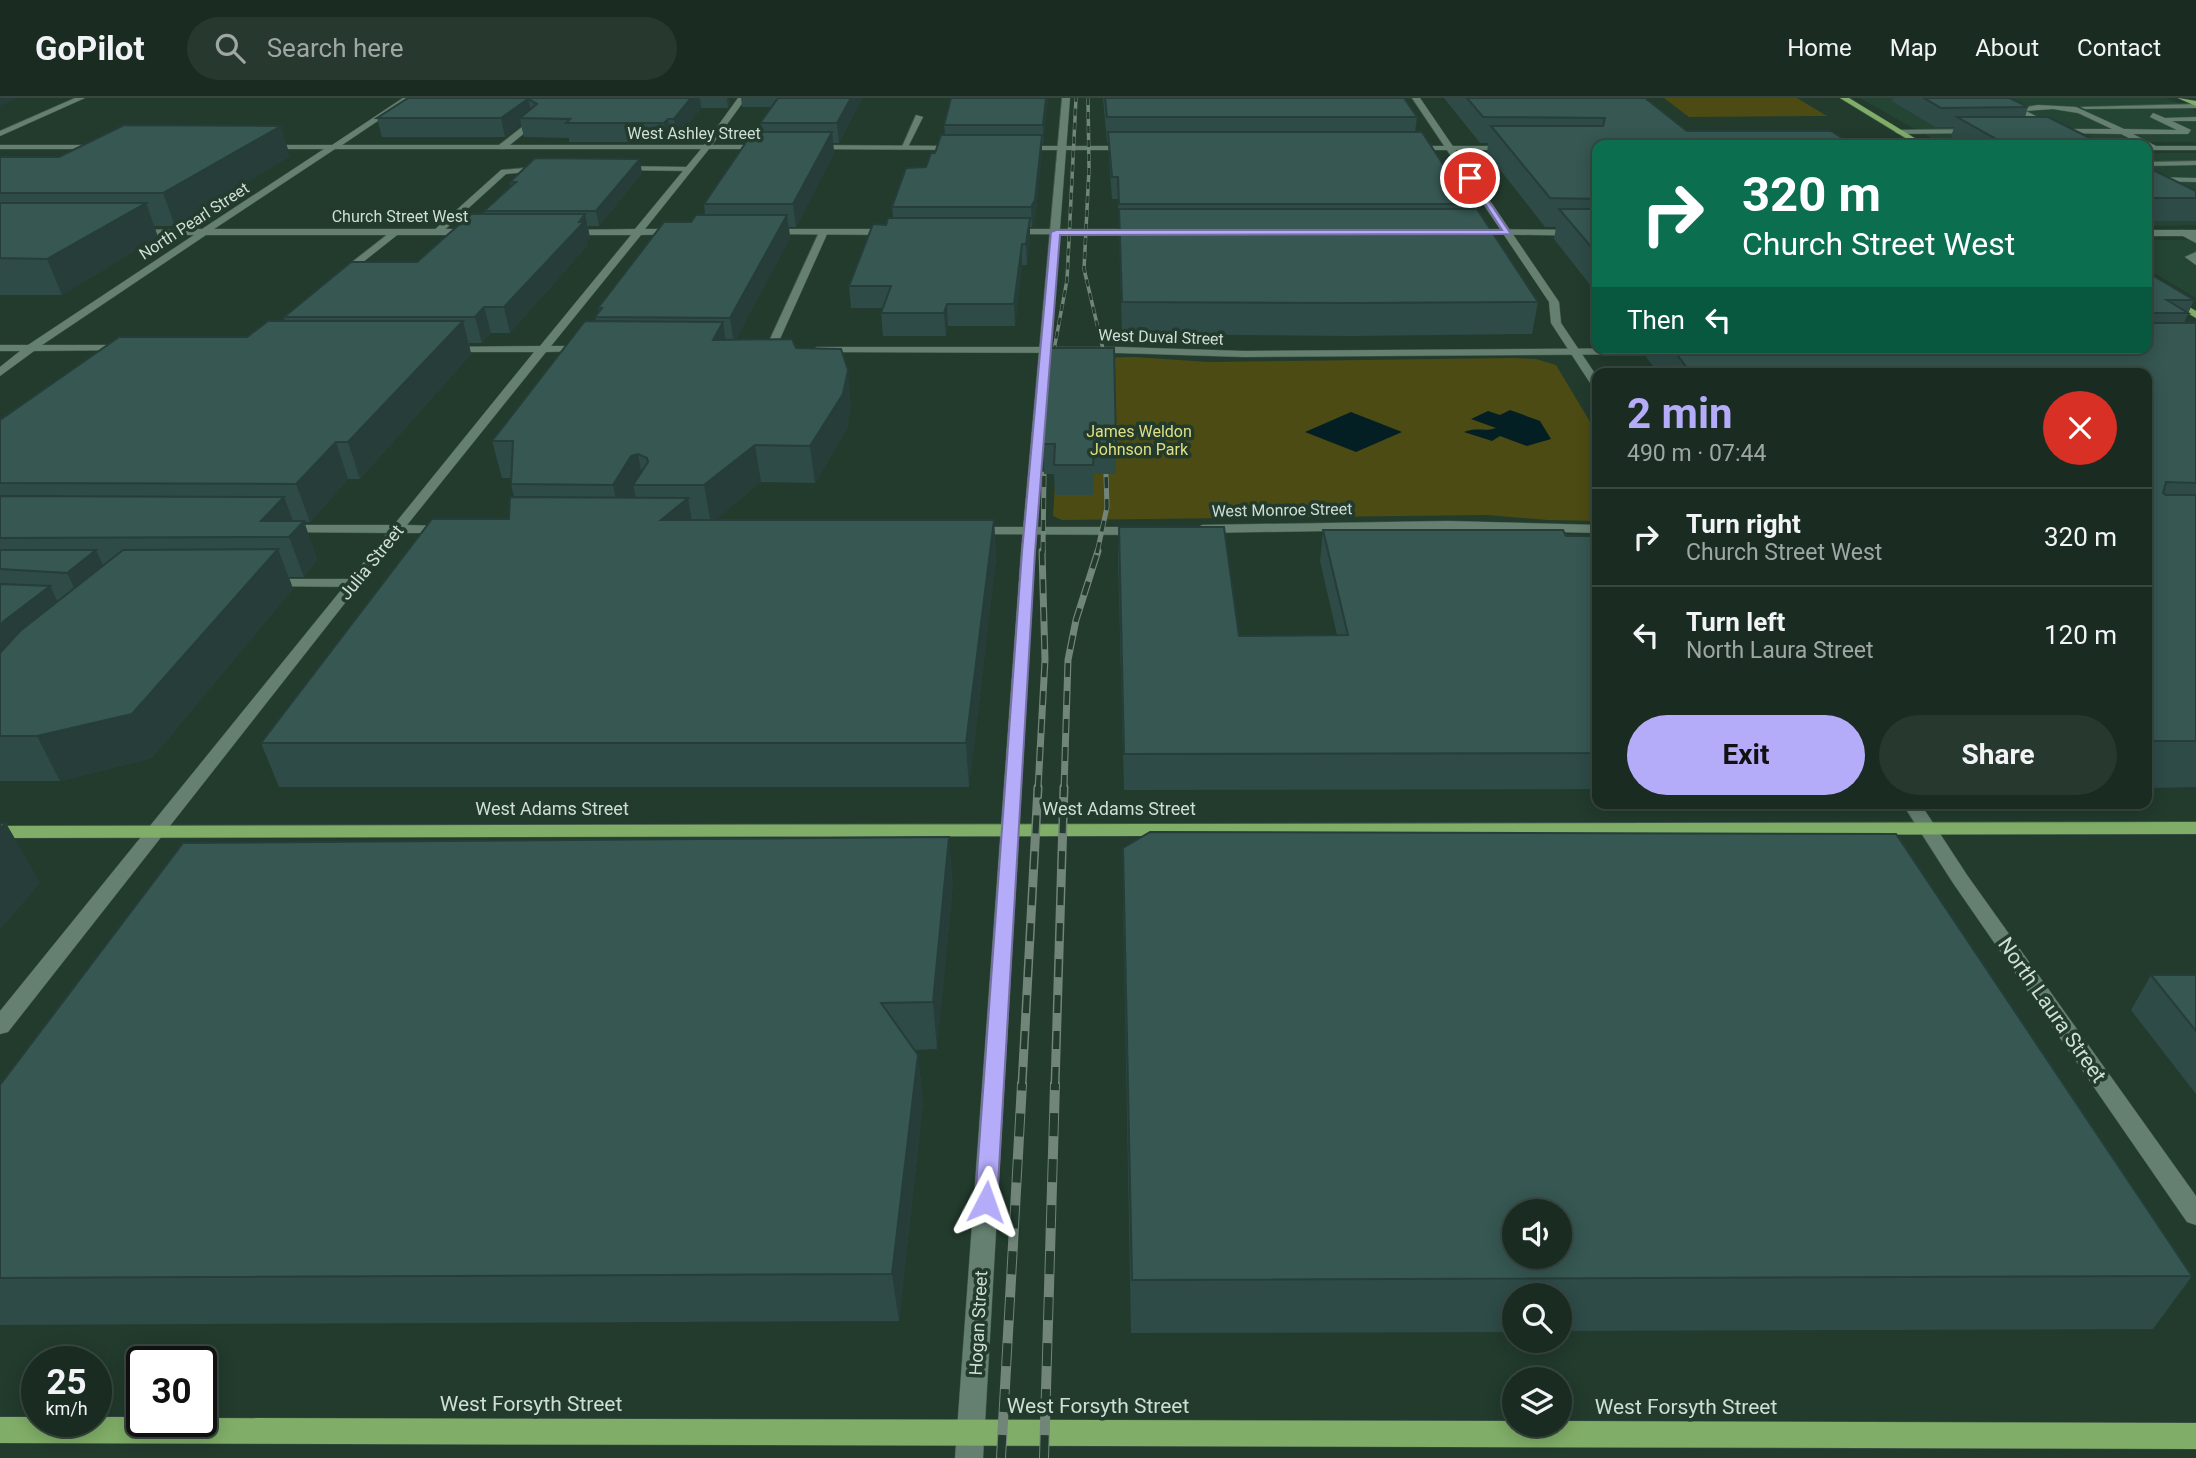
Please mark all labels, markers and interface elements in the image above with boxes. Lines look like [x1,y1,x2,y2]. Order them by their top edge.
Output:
search box [187,17,677,80]
text: GoPilot [35,29,145,68]
icon: search [211,29,249,67]
text: Search here [267,33,403,63]
text: Home [1787,34,1852,62]
text: Map [1890,34,1937,62]
text: About [1975,34,2039,62]
text: Contact [2077,34,2161,62]
street label: West Ashley Street [627,124,761,143]
pin [1440,148,1500,208]
icon: arrive [1451,159,1489,197]
text: 320 m [1742,166,1881,223]
icon: right [1627,168,1718,259]
street label: North Pearl Street [136,178,252,264]
street label: Church Street West [332,207,468,226]
text: Church Street West [1742,225,2015,263]
icon: left [1699,301,1737,339]
text: Then [1627,305,1685,335]
street label: West Duval Street [1098,325,1224,349]
text: 2 min [1627,389,1733,438]
button: close [2043,391,2117,465]
park label: James Weldon Johnson Park [1086,422,1192,459]
text: 490 m · 07:44 [1627,440,1766,467]
street label: West Monroe Street [1211,499,1353,521]
text: Turn right [1686,509,1801,539]
icon: right [1627,518,1665,556]
street label: Julia Street [334,520,408,604]
text: 320 m [2044,522,2117,552]
text: Church Street West [1686,539,1882,566]
text: Turn left [1686,607,1785,637]
icon: left [1627,616,1665,654]
text: 120 m [2044,620,2117,650]
text: North Laura Street [1686,637,1874,664]
button: Exit [1627,715,1865,795]
button: Share [1879,715,2117,795]
street label: West Adams Street [475,798,629,819]
street label: West Adams Street [1042,798,1196,819]
street label: North Laura Street [1993,933,2111,1087]
position arrow [949,1165,1023,1239]
map controls [1502,1199,1572,1437]
button: sound [1502,1199,1572,1269]
street label: Hogan Street [965,1270,991,1376]
button: search [1502,1283,1572,1353]
speed limit sign: 30 [126,1346,217,1437]
text: 25 [46,1362,87,1403]
button: layers [1502,1367,1572,1437]
street label: West Forsyth Street [440,1392,622,1416]
street label: West Forsyth Street [1007,1394,1189,1418]
street label: West Forsyth Street [1595,1395,1777,1419]
text: km/h [45,1398,88,1419]

